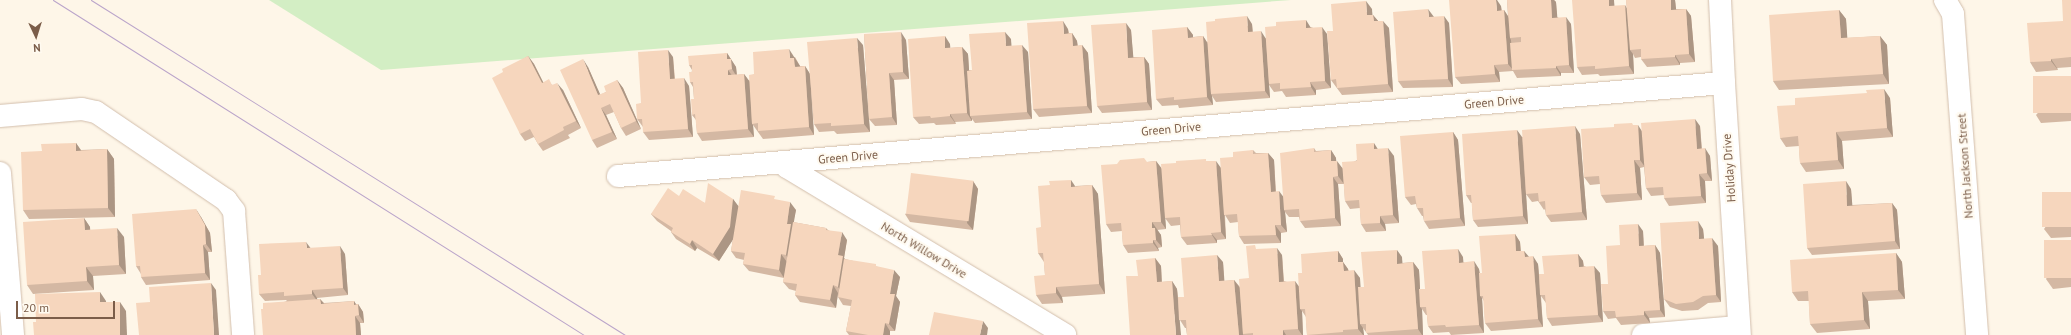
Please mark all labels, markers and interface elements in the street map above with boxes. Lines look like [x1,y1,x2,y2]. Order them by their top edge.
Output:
north arrow [16,16,56,56]
text: N [33,41,41,55]
street label: Green Drive [1463,92,1525,112]
street label: North Jackson Street [1954,113,1976,219]
street label: Green Drive [1140,119,1202,139]
street label: Holiday Drive [1719,133,1739,203]
street label: Green Drive [817,147,879,167]
street label: North Willow Drive [878,219,970,281]
scale bar [18,293,117,319]
text: 20 m [23,300,49,315]

